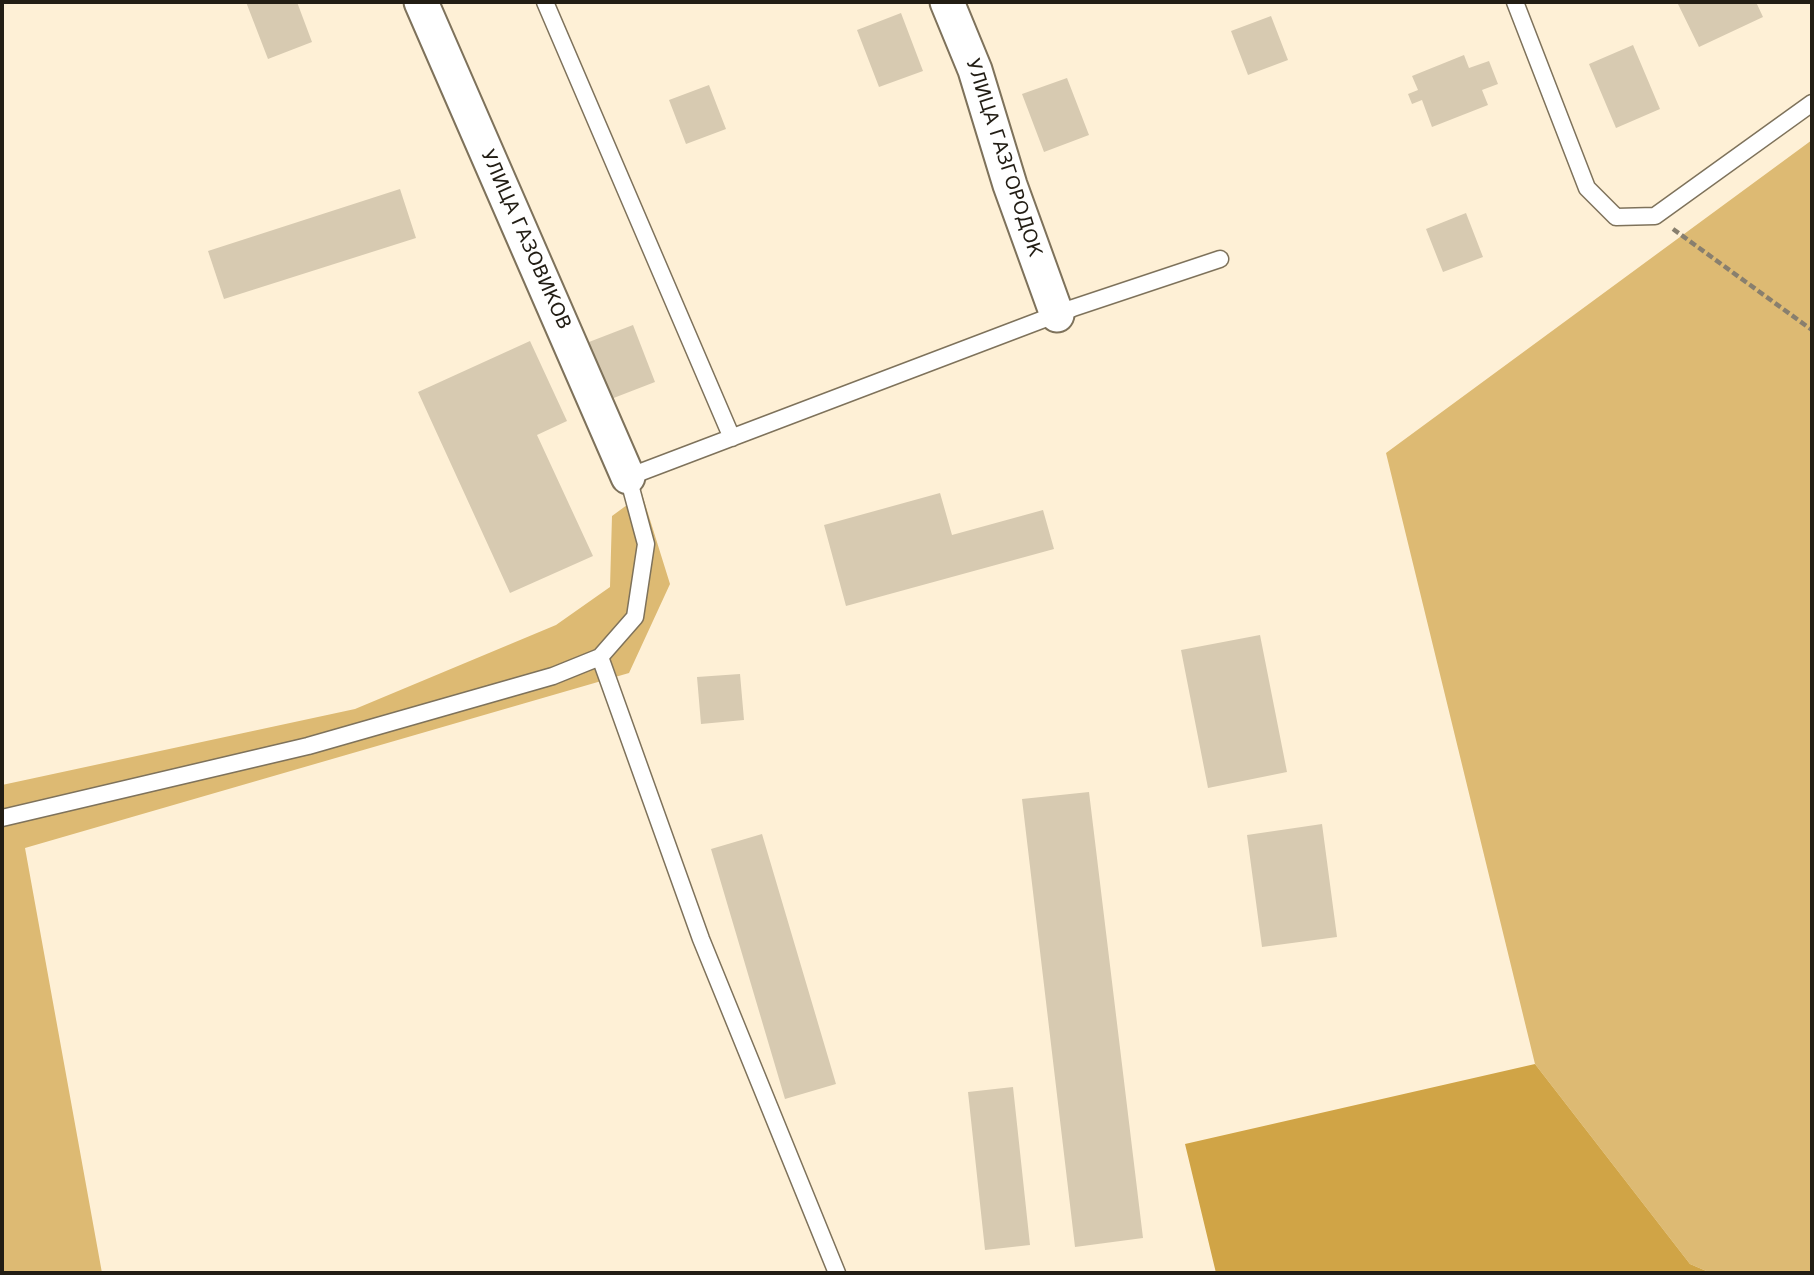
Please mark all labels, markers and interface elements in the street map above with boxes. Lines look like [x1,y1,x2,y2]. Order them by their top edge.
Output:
street label: УЛИЦА ГАЗГОРОДОК [960,56,1046,260]
street label: УЛИЦА ГАЗОВИКОВ [475,147,575,333]

